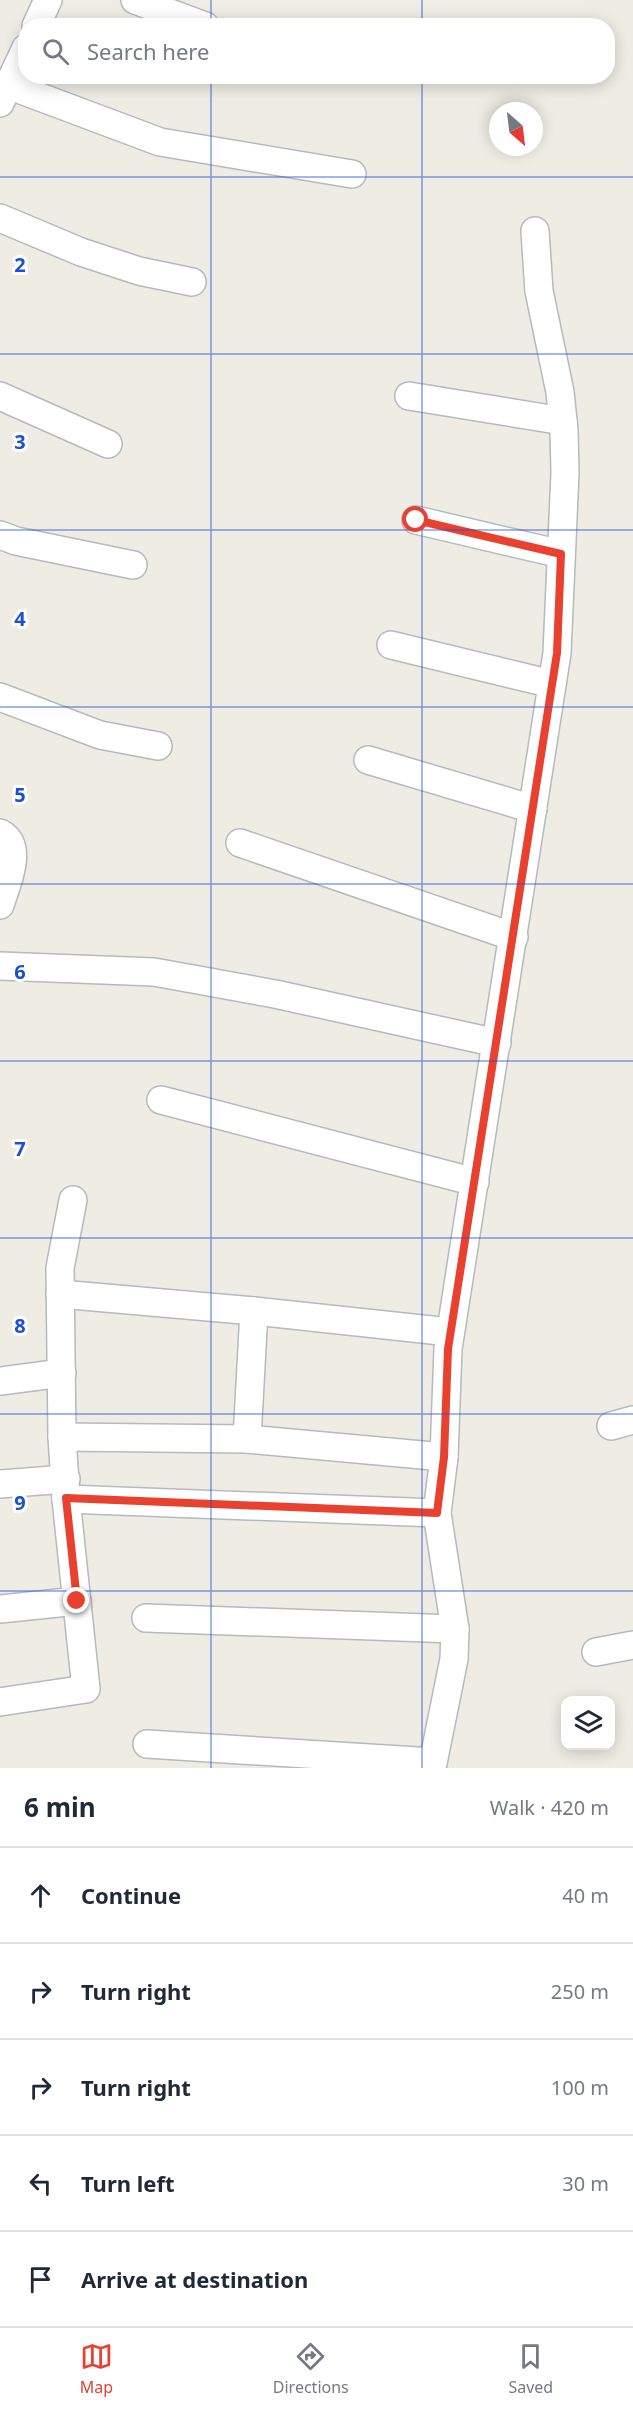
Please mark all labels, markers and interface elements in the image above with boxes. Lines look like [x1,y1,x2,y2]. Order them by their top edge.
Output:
search box [18,18,615,84]
icon: search [39,35,72,68]
text: Search here [87,36,209,66]
north arrow [489,102,543,156]
text: 2 [14,251,26,278]
text: 3 [14,428,26,455]
route start [402,506,428,532]
text: 4 [14,605,26,632]
text: 5 [14,781,26,808]
text: 6 [14,958,26,985]
text: 7 [14,1135,26,1162]
text: 8 [14,1312,26,1339]
text: 9 [14,1489,26,1516]
route end [63,1587,89,1613]
map controls [561,1696,615,1750]
button: layers [561,1696,615,1750]
text: 6 min [24,1789,96,1825]
text: Walk · 420 m [490,1794,609,1821]
icon: ahead [24,1879,57,1912]
text: Continue [81,1880,181,1910]
text: 40 m [562,1882,609,1909]
icon: right [24,1975,57,2008]
text: Turn right [81,1976,191,2006]
text: 250 m [551,1978,609,2005]
icon: right [24,2071,57,2104]
text: Turn right [81,2072,191,2102]
text: 100 m [551,2074,609,2101]
icon: left [24,2167,57,2200]
text: Turn left [81,2168,175,2198]
text: 30 m [562,2170,609,2197]
icon: arrive [24,2263,57,2296]
text: Arrive at destination [81,2264,308,2294]
tab: Map [80,2340,113,2398]
tab: Directions [273,2340,349,2398]
tab: Saved [508,2340,553,2398]

